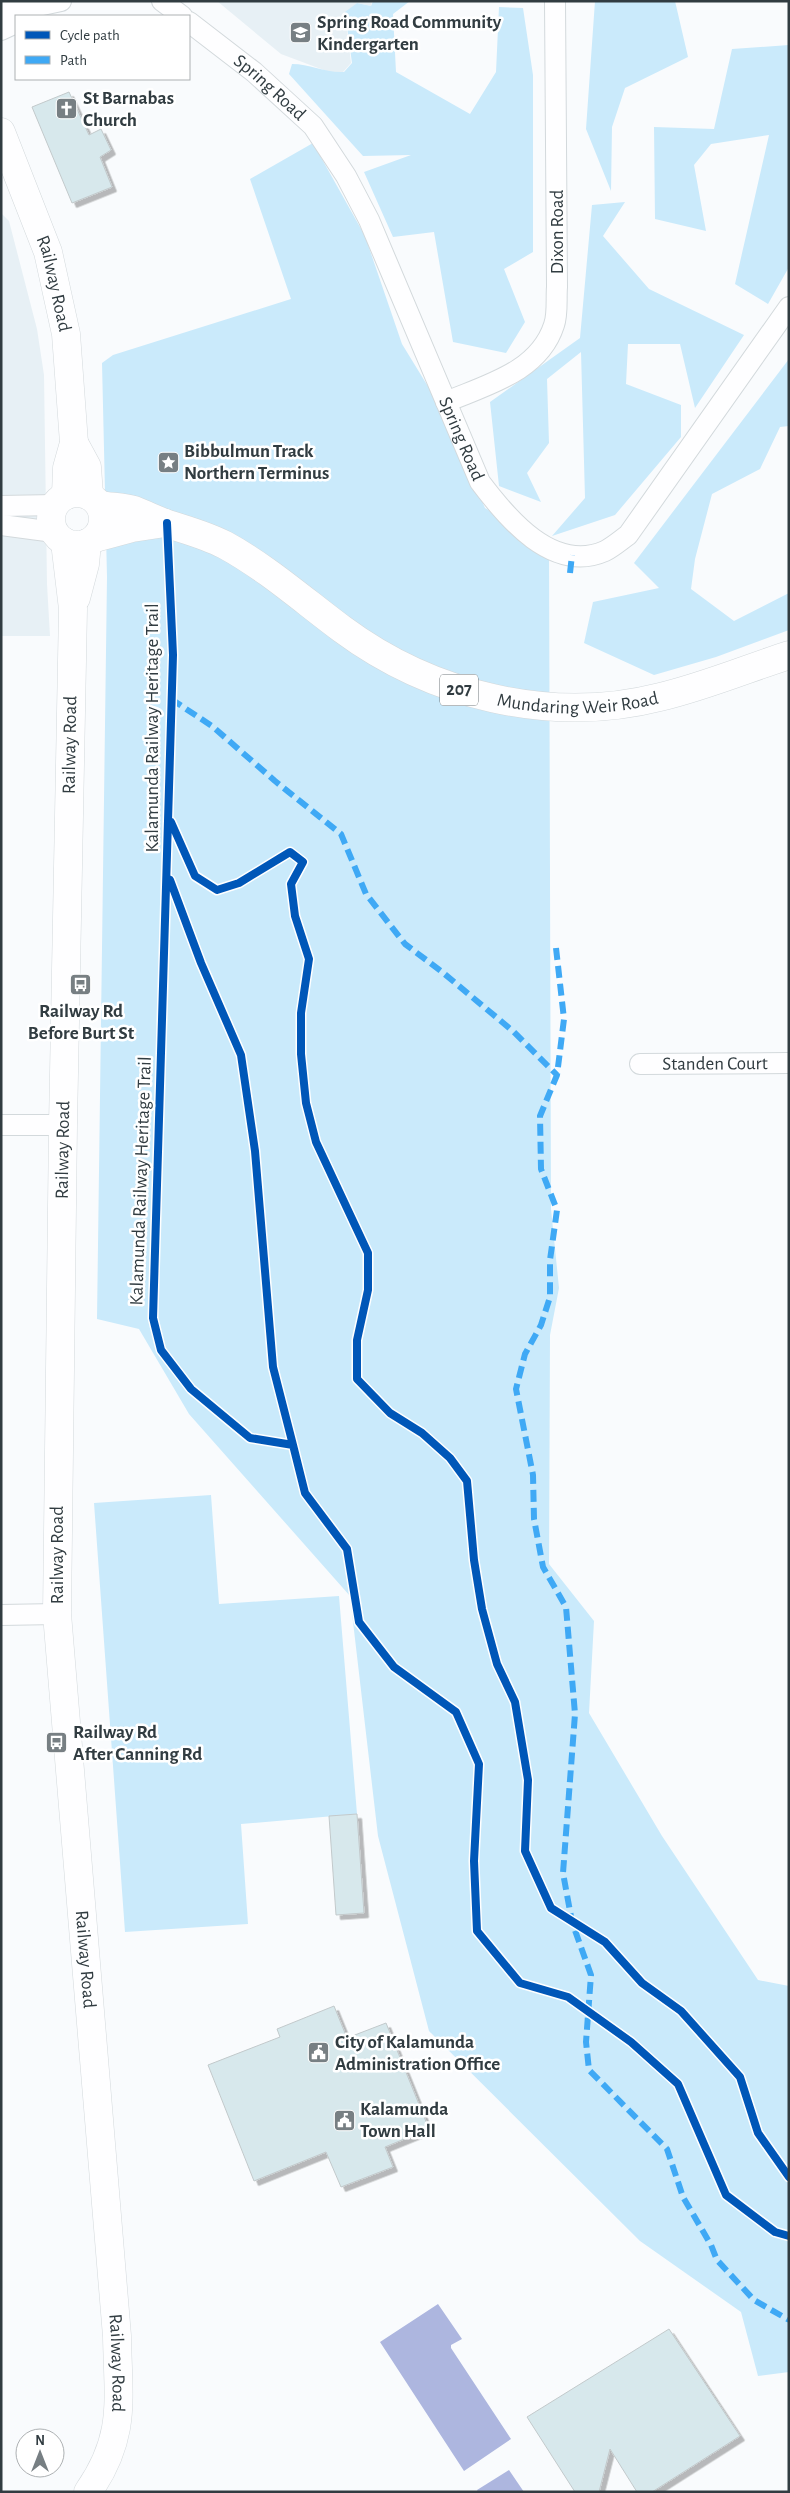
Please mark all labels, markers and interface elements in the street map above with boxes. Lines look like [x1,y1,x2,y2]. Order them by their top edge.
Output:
place label: Spring Road Community Kindergarten [317,13,502,54]
legend [15,15,190,80]
school or university icon: Spring Road Community Kindergarten [289,21,313,45]
text: Cycle path [60,28,120,43]
street label: Spring Road [230,51,310,124]
text: Path [60,53,87,68]
place label: St Barnabas Church [83,89,174,130]
church icon: St Barnabas Church [55,97,79,121]
street label: Dixon Road [548,189,567,274]
street label: Railway Road [33,233,75,334]
street label: Spring Road [435,394,488,484]
place label: Bibbulmun Track Northern Terminus [184,442,329,483]
place icon: Bibbulmun Track Northern Terminus [156,450,180,474]
street label: Kalamunda Railway Heritage Trail [143,603,162,853]
road number: 207 [440,674,478,706]
street label: Mundaring Weir Road [496,688,660,717]
street label: Railway Road [60,696,80,794]
bus stop icon: Railway Rd Before Burt St [69,973,93,997]
place label: Railway Rd Before Burt St [28,1002,135,1043]
street label: Standen Court [662,1054,768,1073]
street label: Kalamunda Railway Heritage Trail [127,1056,155,1306]
street label: Railway Road [53,1101,73,1199]
street label: Railway Road [48,1506,67,1604]
place label: Railway Rd After Canning Rd [73,1723,202,1764]
bus stop icon: Railway Rd After Canning Rd [45,1731,69,1755]
street label: Railway Road [72,1909,99,2009]
place label: City of Kalamunda Administration Office [335,2033,500,2074]
public building icon: City of Kalamunda Administration Office [307,2041,331,2065]
place label: Kalamunda Town Hall [360,2100,448,2141]
public building icon: Kalamunda Town Hall [332,2108,356,2132]
street label: Railway Road [106,2313,128,2413]
north arrow [15,2428,65,2478]
text: N [35,2434,45,2448]

